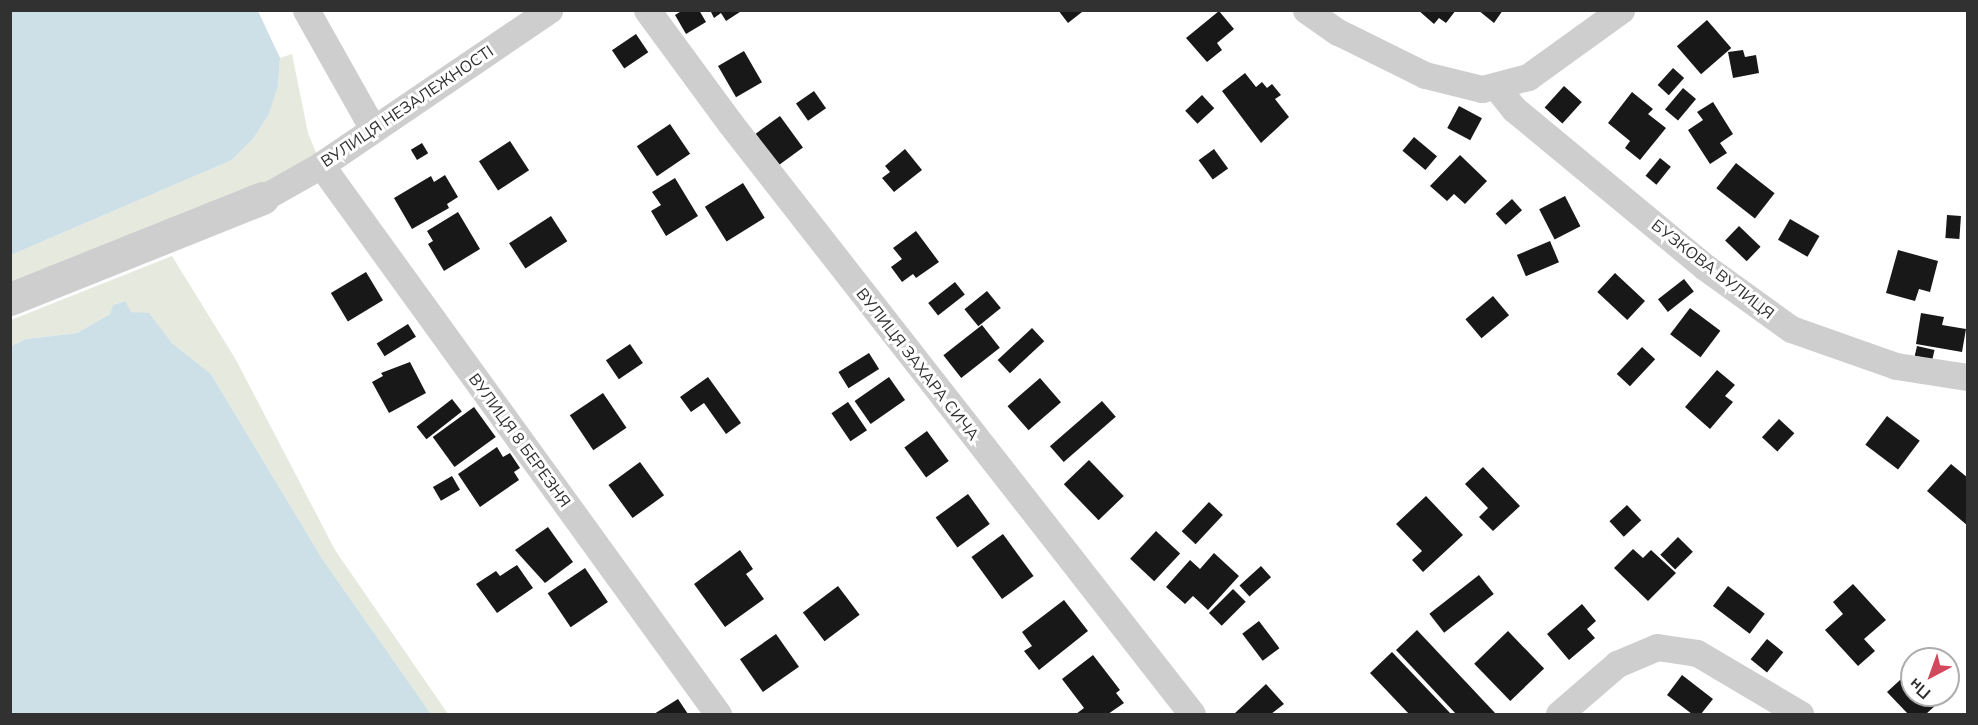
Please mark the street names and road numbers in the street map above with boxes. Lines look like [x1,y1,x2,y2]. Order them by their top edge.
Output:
street label: ВУЛИЦЯ НЕЗАЛЕЖНОСТІ [317,41,497,171]
street label: БУЗКОВА ВУЛИЦЯ [1648,215,1778,323]
street label: ВУЛИЦЯ ЗАХАРА СИЧА [853,284,983,444]
street label: ВУЛИЦЯ 8 БЕРЕЗНЯ [465,369,575,511]

